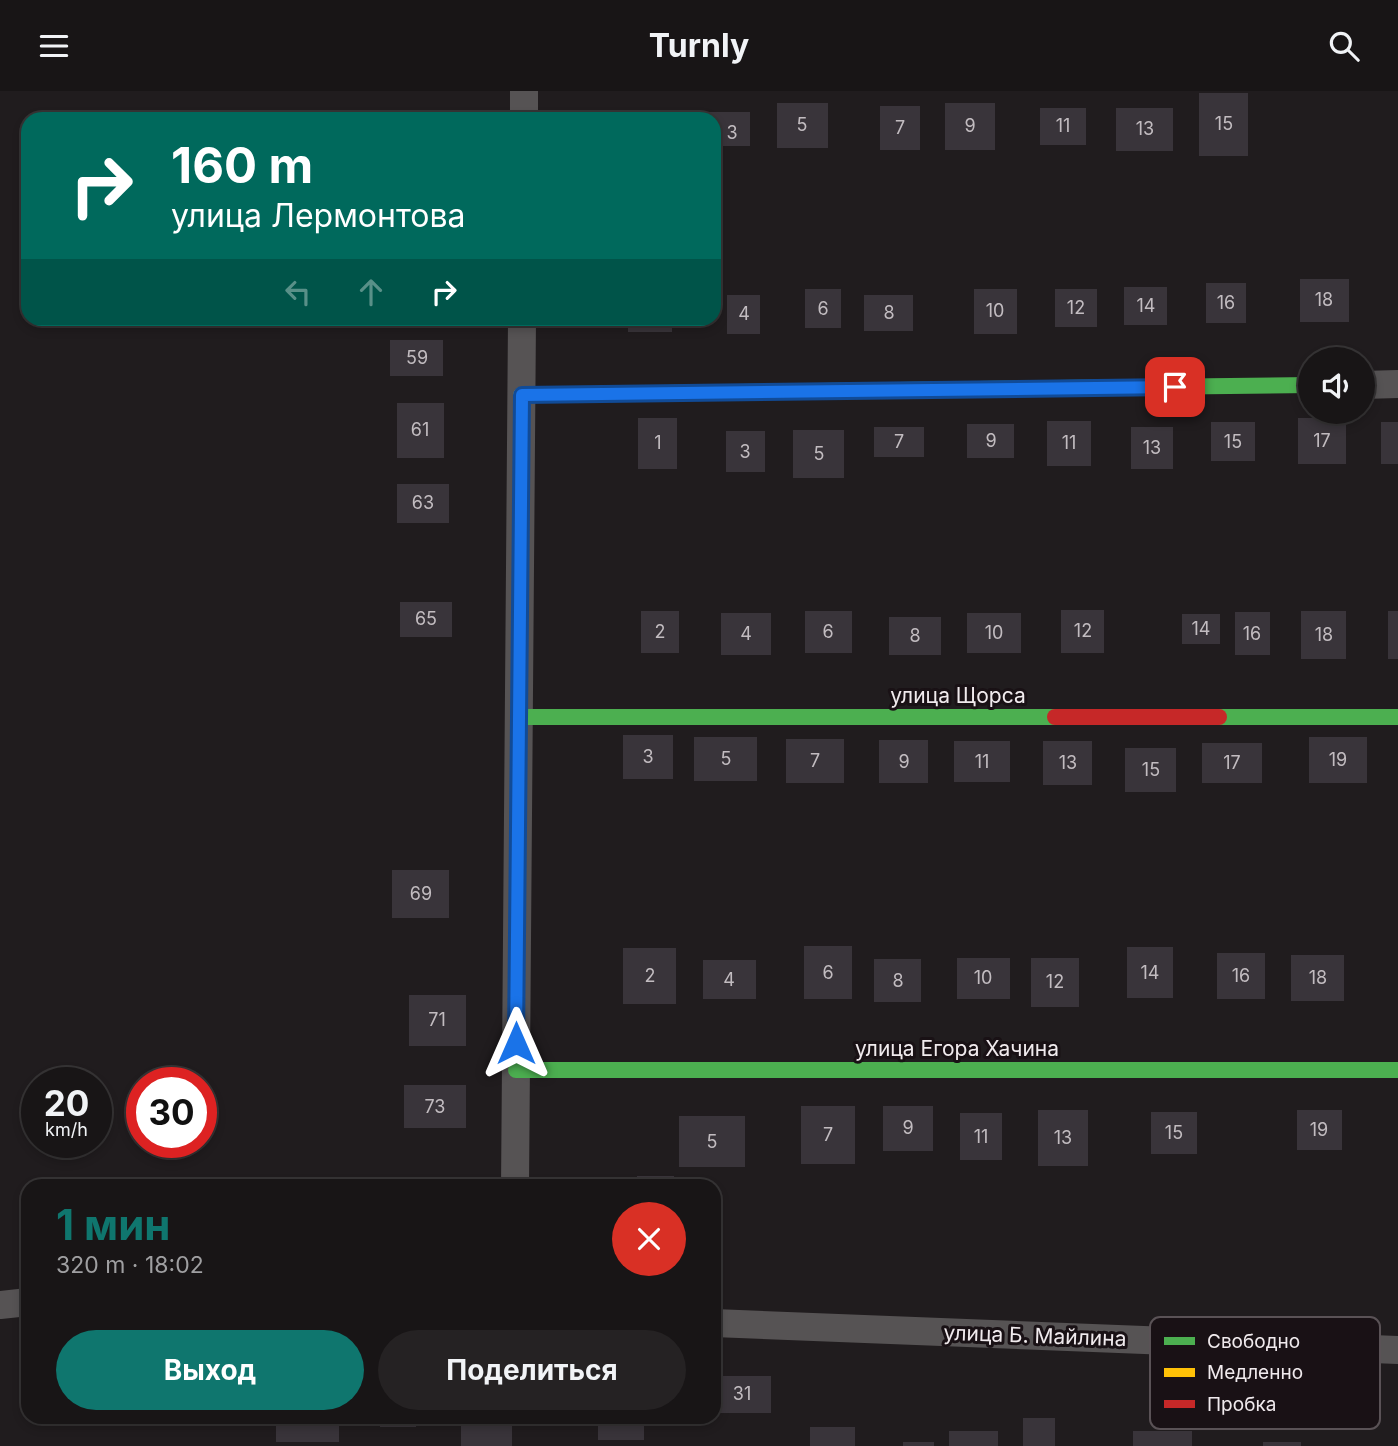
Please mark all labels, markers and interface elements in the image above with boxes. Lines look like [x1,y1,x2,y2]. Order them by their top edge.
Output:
text: Turnly [649,26,749,65]
icon: menu [35,27,73,65]
icon: search [1325,27,1363,65]
house number: 15 [1215,113,1233,134]
house number: 5 [797,114,807,135]
house number: 9 [964,115,976,136]
house number: 11 [1056,115,1070,136]
house number: 7 [895,117,905,138]
house number: 13 [1136,118,1154,139]
house number: 3 [726,122,738,143]
text: 160 m [171,136,313,195]
icon: right [56,140,147,231]
text: улица Лермонтова [171,196,465,235]
icon: left [279,273,317,311]
icon: ahead [352,273,390,311]
icon: right [425,273,463,311]
house number: 18 [1315,289,1333,310]
house number: 16 [1217,292,1235,313]
house number: 14 [1137,295,1155,316]
house number: 12 [1067,297,1085,318]
house number: 6 [817,298,829,319]
house number: 10 [986,300,1004,321]
house number: 8 [883,302,895,323]
house number: 4 [738,303,750,324]
house number: 59 [406,347,428,368]
map controls [1298,347,1375,424]
button: sound [1298,347,1375,424]
pin [1145,357,1205,417]
icon: arrive [1156,368,1194,406]
house number: 61 [411,419,429,440]
house number: 9 [985,430,997,451]
house number: 17 [1313,430,1331,451]
house number: 7 [894,431,904,452]
house number: 15 [1224,431,1242,452]
house number: 1 [654,432,662,453]
house number: 11 [1062,432,1076,453]
house number: 13 [1143,437,1161,458]
house number: 3 [739,441,751,462]
house number: 5 [814,443,824,464]
house number: 63 [412,492,434,513]
house number: 65 [415,608,437,629]
house number: 14 [1192,618,1210,639]
house number: 12 [1074,620,1092,641]
house number: 2 [655,621,665,642]
house number: 6 [822,621,834,642]
house number: 10 [985,622,1003,643]
house number: 4 [740,623,752,644]
house number: 16 [1243,623,1261,644]
house number: 18 [1315,624,1333,645]
house number: 8 [909,625,921,646]
street label: улица Щорса [890,683,1026,708]
house number: 3 [642,746,654,767]
house number: 5 [721,748,731,769]
house number: 19 [1329,749,1347,770]
house number: 7 [810,750,820,771]
house number: 9 [898,751,910,772]
house number: 11 [975,751,989,772]
house number: 13 [1059,752,1077,773]
house number: 17 [1223,752,1241,773]
house number: 15 [1142,759,1160,780]
house number: 69 [410,883,432,904]
house number: 6 [822,962,834,983]
house number: 14 [1141,962,1159,983]
house number: 2 [645,965,655,986]
house number: 16 [1232,965,1250,986]
house number: 10 [974,967,992,988]
house number: 18 [1309,967,1327,988]
house number: 4 [723,969,735,990]
house number: 8 [892,970,904,991]
house number: 12 [1046,971,1064,992]
position arrow [479,1006,553,1080]
house number: 71 [428,1009,446,1030]
street label: улица Егора Хачина [855,1036,1059,1061]
speed limit sign: 30 [126,1067,217,1158]
text: 20 [44,1082,89,1124]
house number: 73 [424,1096,446,1117]
house number: 9 [902,1117,914,1138]
text: km/h [45,1119,88,1140]
house number: 19 [1310,1119,1328,1140]
house number: 15 [1165,1122,1183,1143]
house number: 7 [823,1124,833,1145]
house number: 11 [974,1126,988,1147]
house number: 13 [1054,1127,1072,1148]
house number: 5 [707,1131,717,1152]
text: 1 мин [56,1199,170,1250]
button: close [612,1202,686,1276]
text: 320 m · 18:02 [56,1251,204,1279]
legend [1150,1317,1380,1429]
street label: улица Б. Майлина [943,1320,1127,1351]
button: Выход [56,1330,364,1410]
button: Поделиться [378,1330,686,1410]
text: Свободно [1207,1330,1300,1353]
text: Медленно [1207,1361,1303,1384]
house number: 31 [733,1383,751,1404]
text: Пробка [1207,1393,1276,1416]

